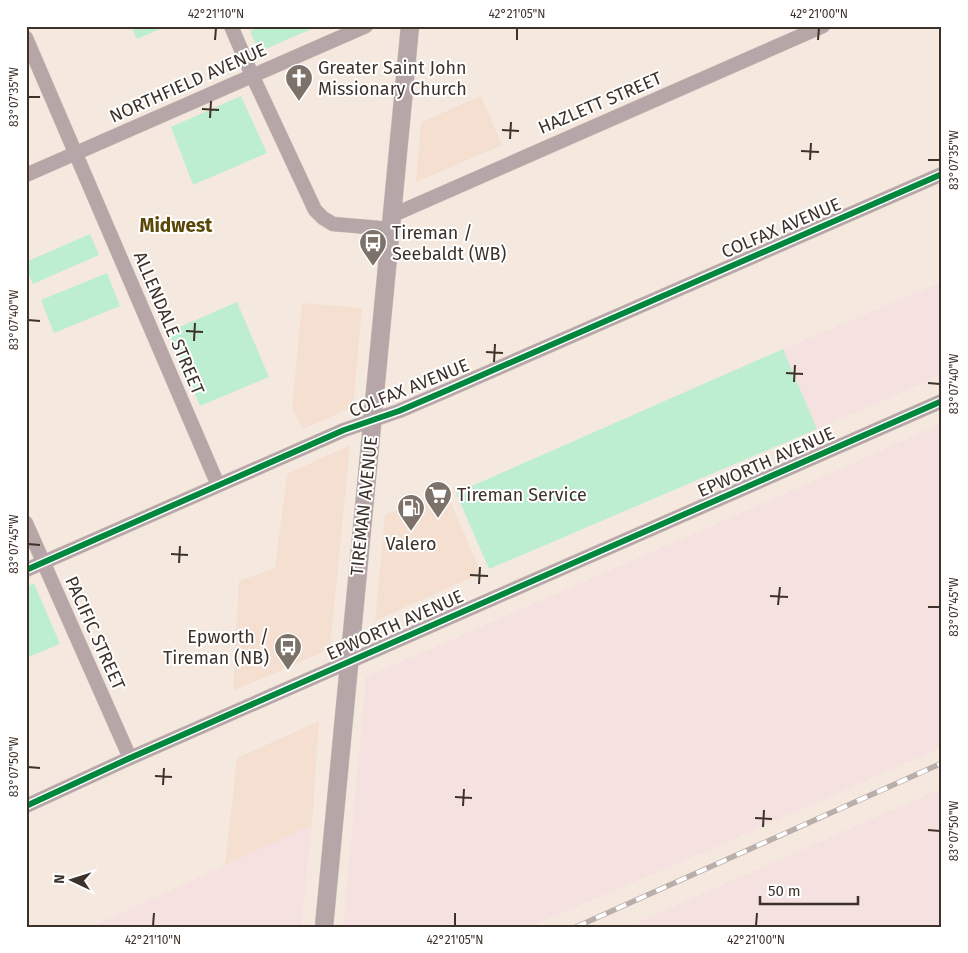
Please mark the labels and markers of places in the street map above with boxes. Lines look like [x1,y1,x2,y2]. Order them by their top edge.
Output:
place label: Greater Saint John Missionary Church [318,57,467,100]
church icon: Greater Saint John Missionary Church [284,63,314,102]
place label: Tireman / Seebaldt (WB) [392,222,506,265]
bus stop icon: Tireman / Seebaldt (WB) [358,228,388,267]
supermarket icon: Tireman Service [423,480,453,519]
place label: Tireman Service [457,484,587,506]
fuel station icon: Valero [396,493,426,532]
place label: Valero [386,533,436,555]
place label: Epworth / Tireman (NB) [163,626,269,669]
bus stop icon: Epworth / Tireman (NB) [273,632,303,671]

